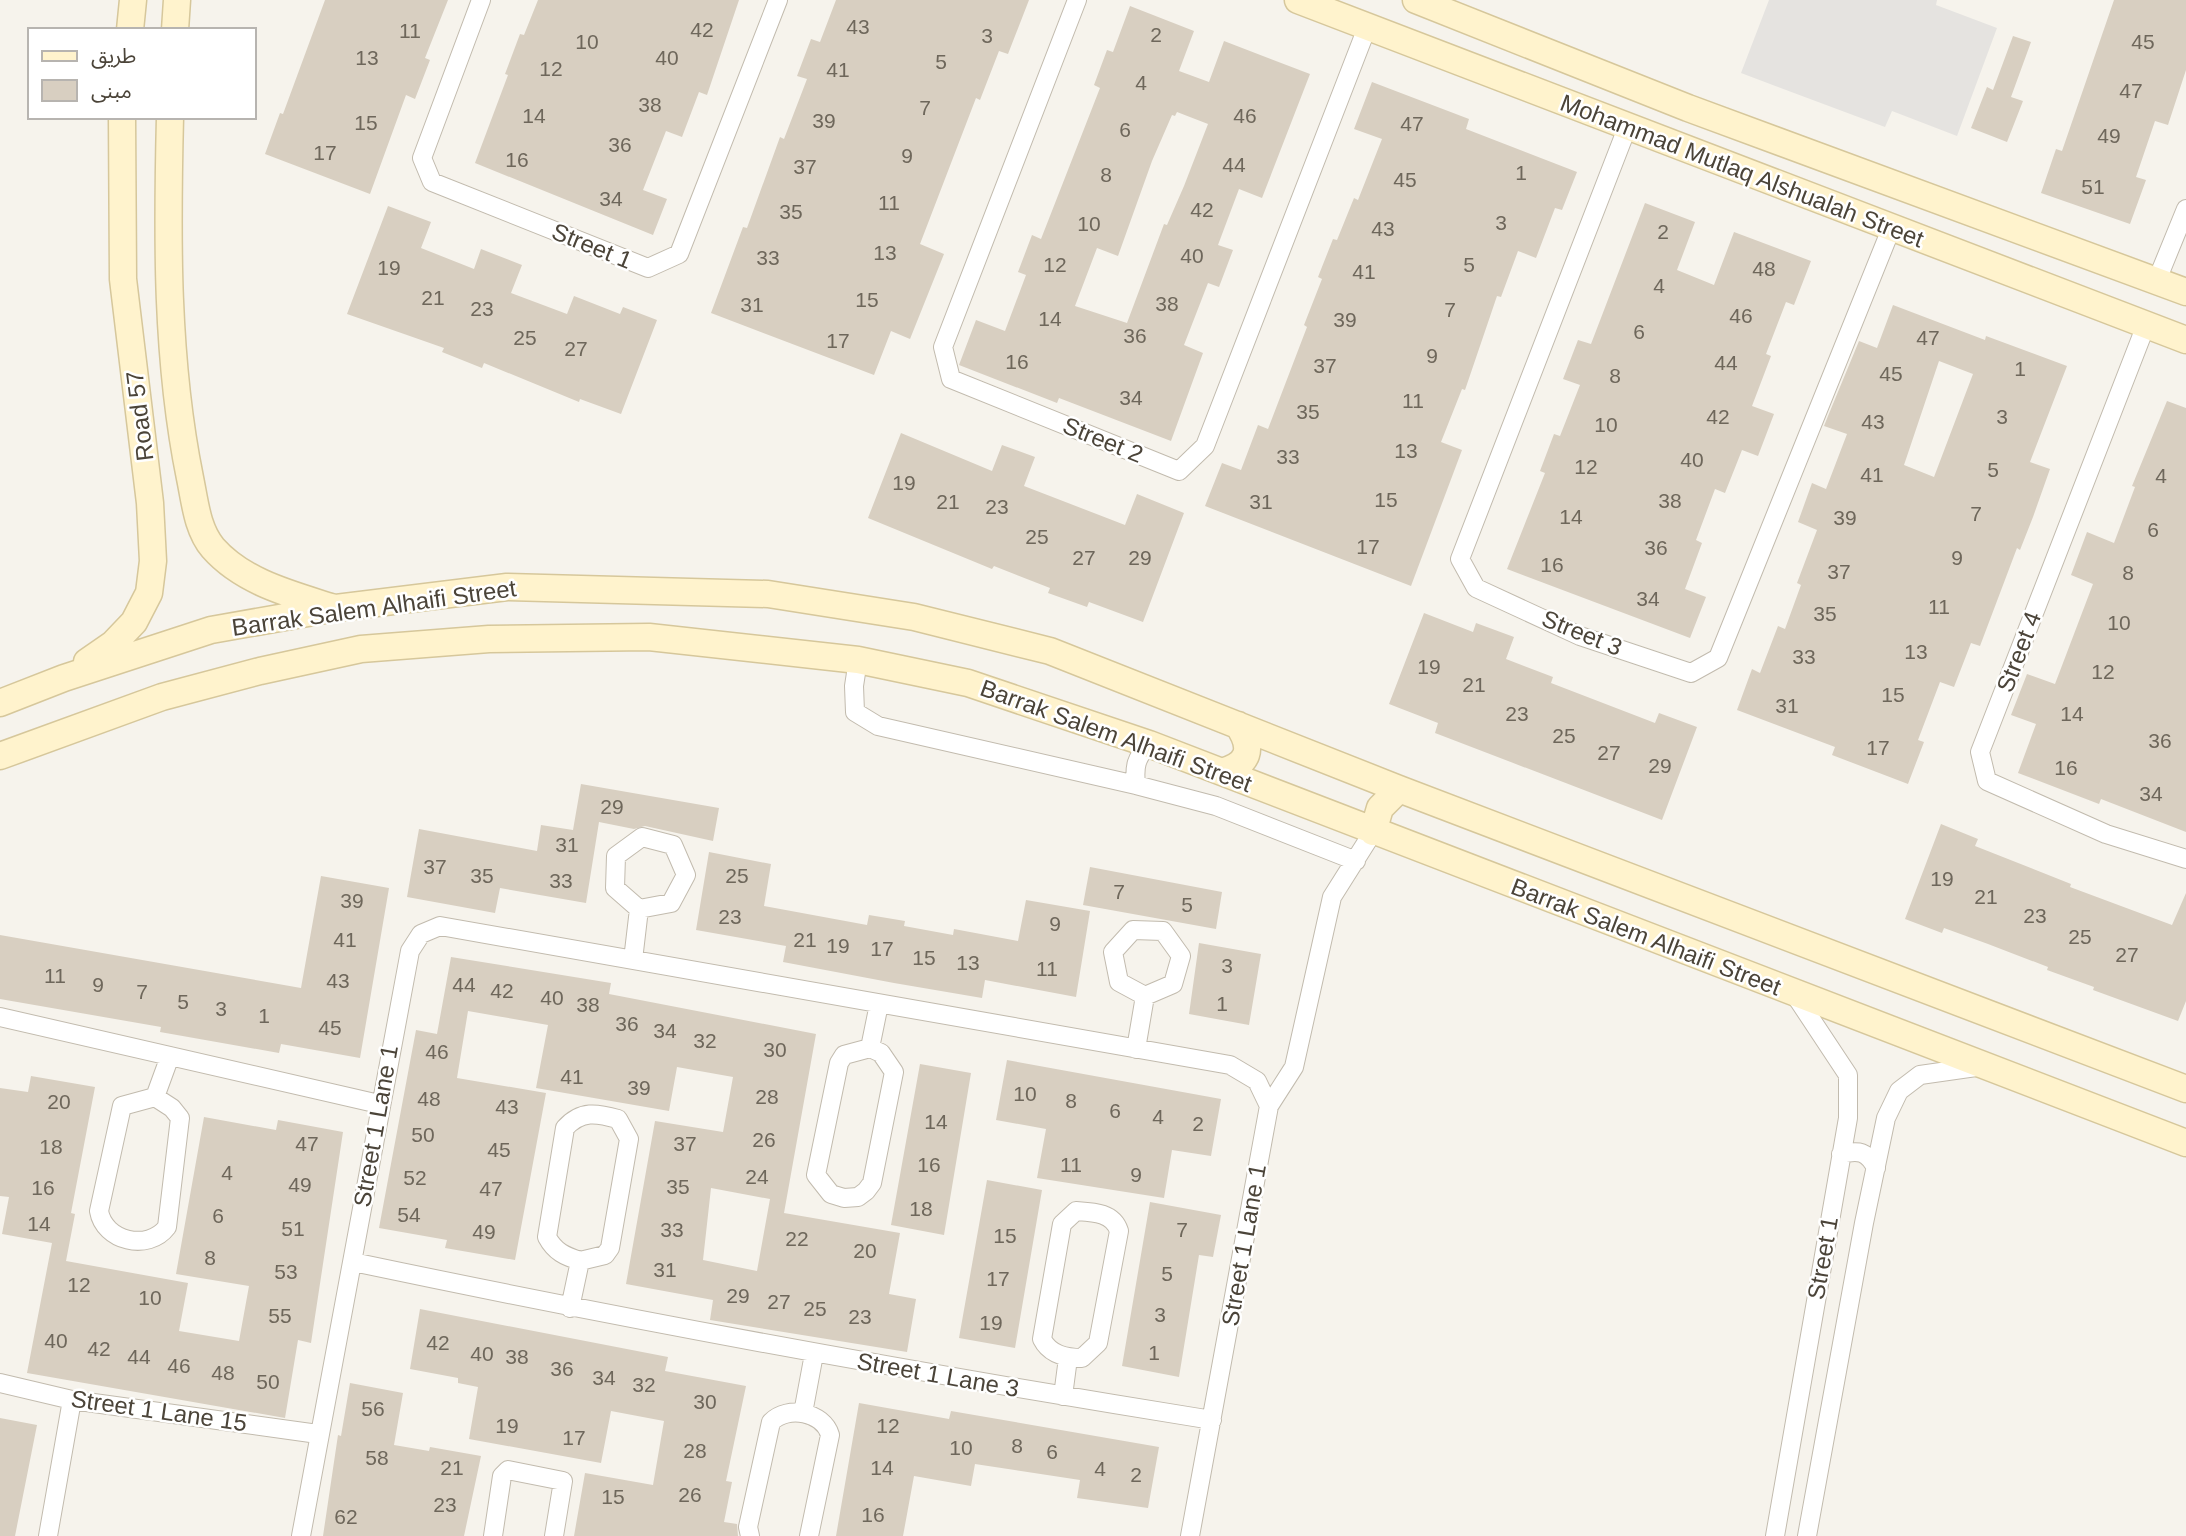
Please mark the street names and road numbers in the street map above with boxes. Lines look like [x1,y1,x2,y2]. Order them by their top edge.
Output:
street label: Mohammad Mutlaq Alshualah Street [1557,89,1928,253]
street label: Street 1 [548,217,636,274]
street label: Road 57 [121,369,158,463]
street label: Street 2 [1059,411,1147,468]
street label: Barrak Salem Alhaifi Street [230,574,518,641]
street label: Street 3 [1538,604,1626,661]
street label: Street 4 [1991,608,2046,696]
street label: Barrak Salem Alhaifi Street [977,674,1256,797]
street label: Barrak Salem Alhaifi Street [1507,873,1785,1001]
street label: Street 1 Lane 1 [348,1043,403,1209]
street label: Street 1 Lane 1 [1216,1162,1271,1328]
street label: Street 1 [1802,1214,1843,1302]
street label: Street 1 Lane 3 [855,1347,1021,1402]
street label: Street 1 Lane 15 [69,1385,249,1436]

